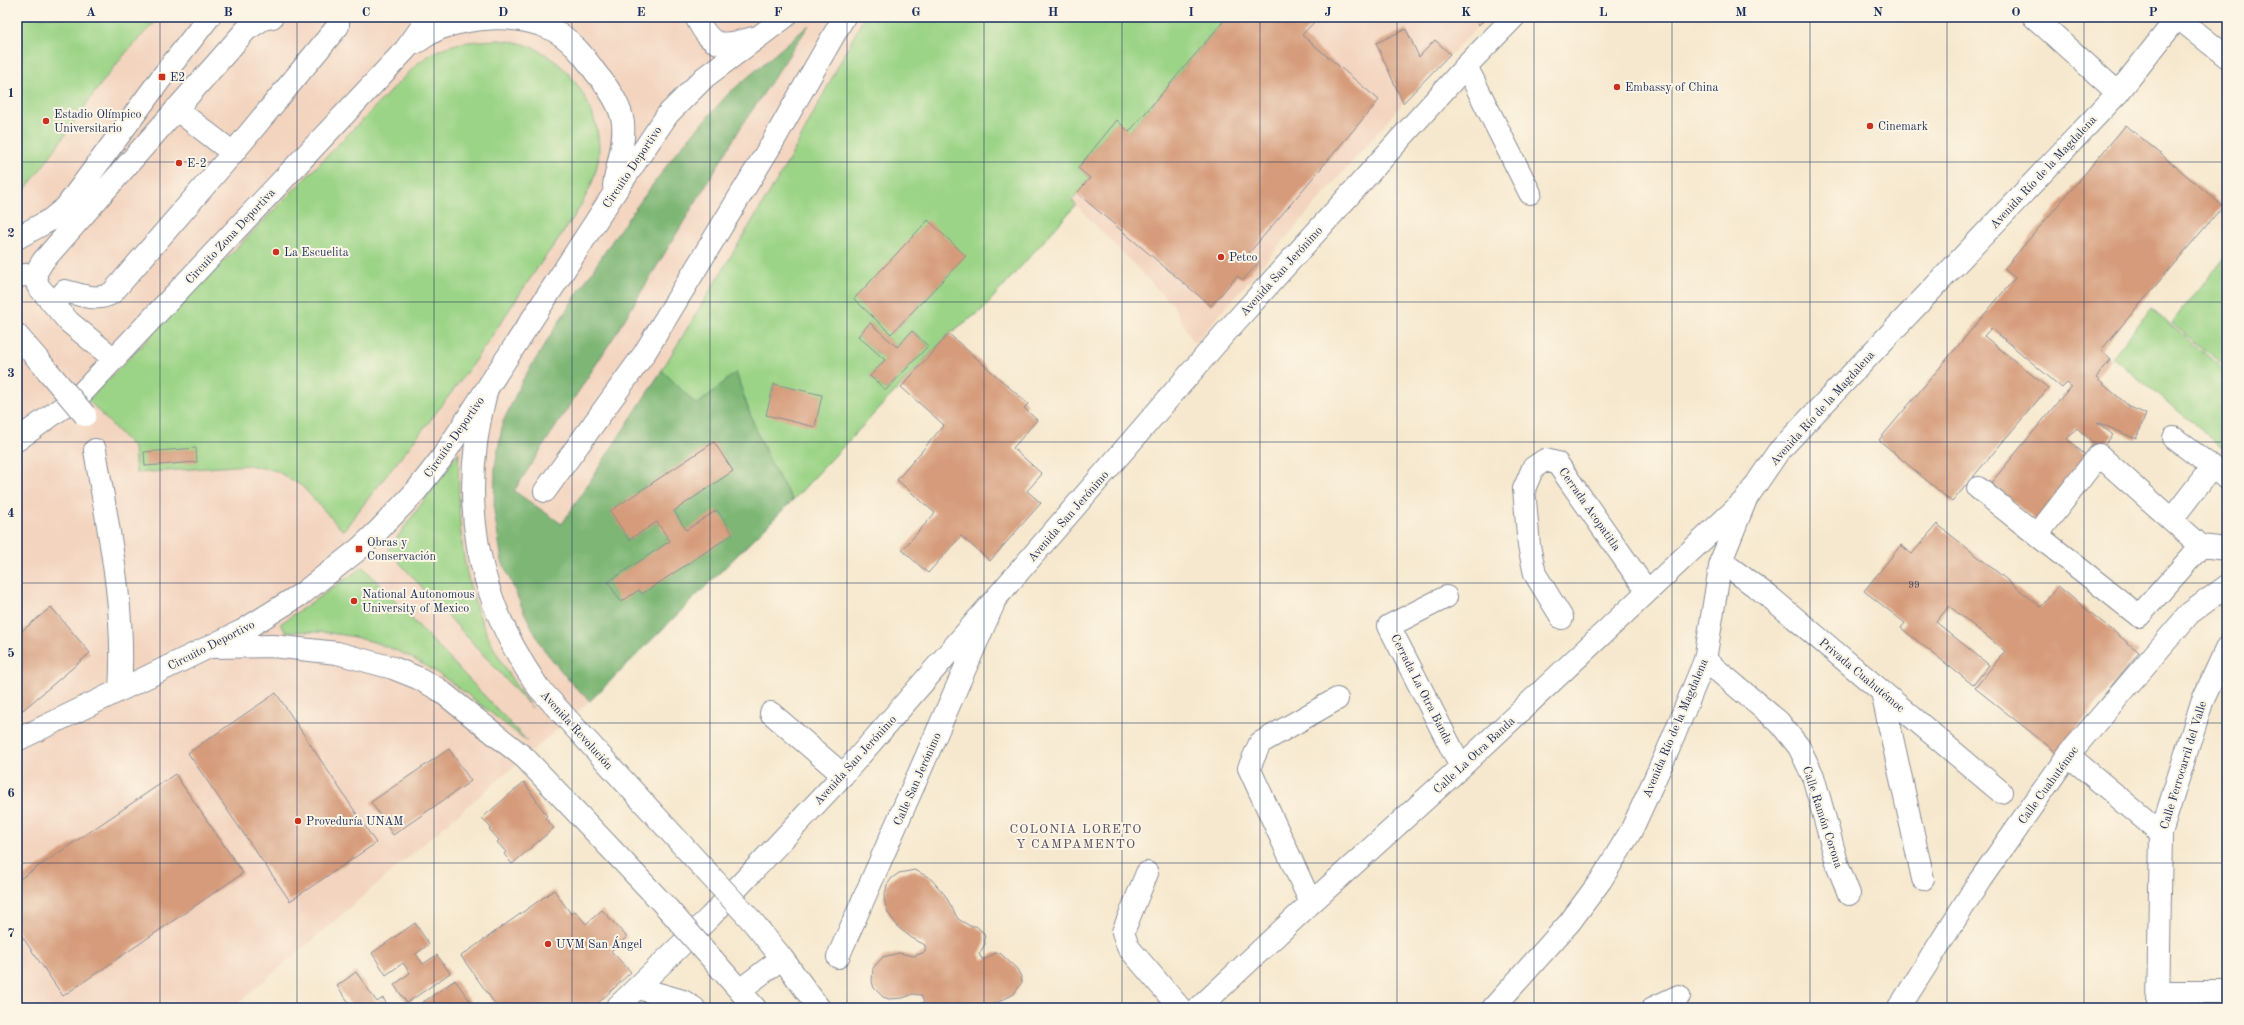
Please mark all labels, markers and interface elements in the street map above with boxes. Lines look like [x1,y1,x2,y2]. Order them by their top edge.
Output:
text: A [86,6,96,19]
text: B [223,6,233,19]
text: C [362,6,370,19]
text: D [498,6,508,19]
text: E [637,6,646,19]
text: F [774,6,783,19]
text: G [911,6,921,19]
text: H [1048,6,1059,19]
text: I [1188,6,1194,19]
text: J [1324,6,1332,19]
text: K [1461,6,1471,19]
text: L [1599,6,1608,19]
text: M [1735,6,1747,19]
text: N [1873,6,1883,19]
text: O [2011,6,2021,19]
text: P [2148,6,2158,19]
marker: E2 [157,72,167,82]
place label: E2 [170,72,185,84]
marker: Embassy of China [1612,82,1622,92]
place label: Embassy of China [1625,82,1719,94]
text: 1 [7,87,15,100]
place label: Estadio Olímpico Universitario [54,109,142,135]
street label: Avenida Río de la Magdalena [1988,114,2099,231]
marker: Estadio Olímpico Universitario [41,116,51,126]
marker: Cinemark [1865,121,1875,131]
place label: Cinemark [1878,121,1928,133]
street label: Circuito Deportivo [601,124,665,211]
marker: E-2 [174,158,184,168]
place label: E-2 [187,158,207,170]
street label: Circuito Zona Deportiva [184,187,278,287]
street label: Avenida San Jerónimo [1238,224,1325,319]
text: 2 [7,227,15,240]
marker: La Escuelita [271,247,281,257]
place label: La Escuelita [284,247,349,259]
marker: Petco [1216,252,1226,262]
place label: Petco [1229,252,1257,264]
street label: Avenida Río de la Magdalena [1768,349,1877,468]
text: 3 [7,367,15,380]
street label: Circuito Deportivo [422,395,487,480]
street label: Cerrada Acopatitla [1556,466,1622,553]
street label: Avenida San Jerónimo [1026,469,1111,564]
text: 4 [7,507,15,520]
place label: Obras y Conservación [367,537,436,563]
marker: Obras y Conservación [354,544,364,554]
house number: 99 [1908,580,1920,590]
place label: National Autonomous University of Mexico [362,589,475,615]
marker: National Autonomous University of Mexico [349,596,359,606]
street label: Circuito Deportivo [166,619,257,673]
street label: Cerrada La Otra Banda [1388,632,1454,747]
street label: Privada Cuahutémoc [1816,637,1906,715]
text: 5 [7,647,15,660]
street label: Avenida Río de la Magdalena [1641,657,1711,800]
street label: Avenida Revolución [538,689,615,773]
street label: Calle Ferrocarril del Valle [2159,699,2209,831]
street label: Avenida San Jerónimo [812,713,899,808]
street label: Calle La Otra Banda [1432,715,1518,796]
street label: Calle San Jerónimo [892,731,944,828]
street label: Calle Cuahutémoc [2017,744,2081,827]
street label: Calle Ramón Corona [1800,765,1844,870]
text: 6 [7,787,15,800]
marker: Proveduría UNAM [293,816,303,826]
place label: Proveduría UNAM [306,816,403,828]
district label: COLONIA LORETO Y CAMPAMENTO [1010,823,1142,851]
text: 7 [7,927,15,940]
place label: UVM San Ángel [556,936,642,951]
marker: UVM San Ángel [543,939,553,949]

